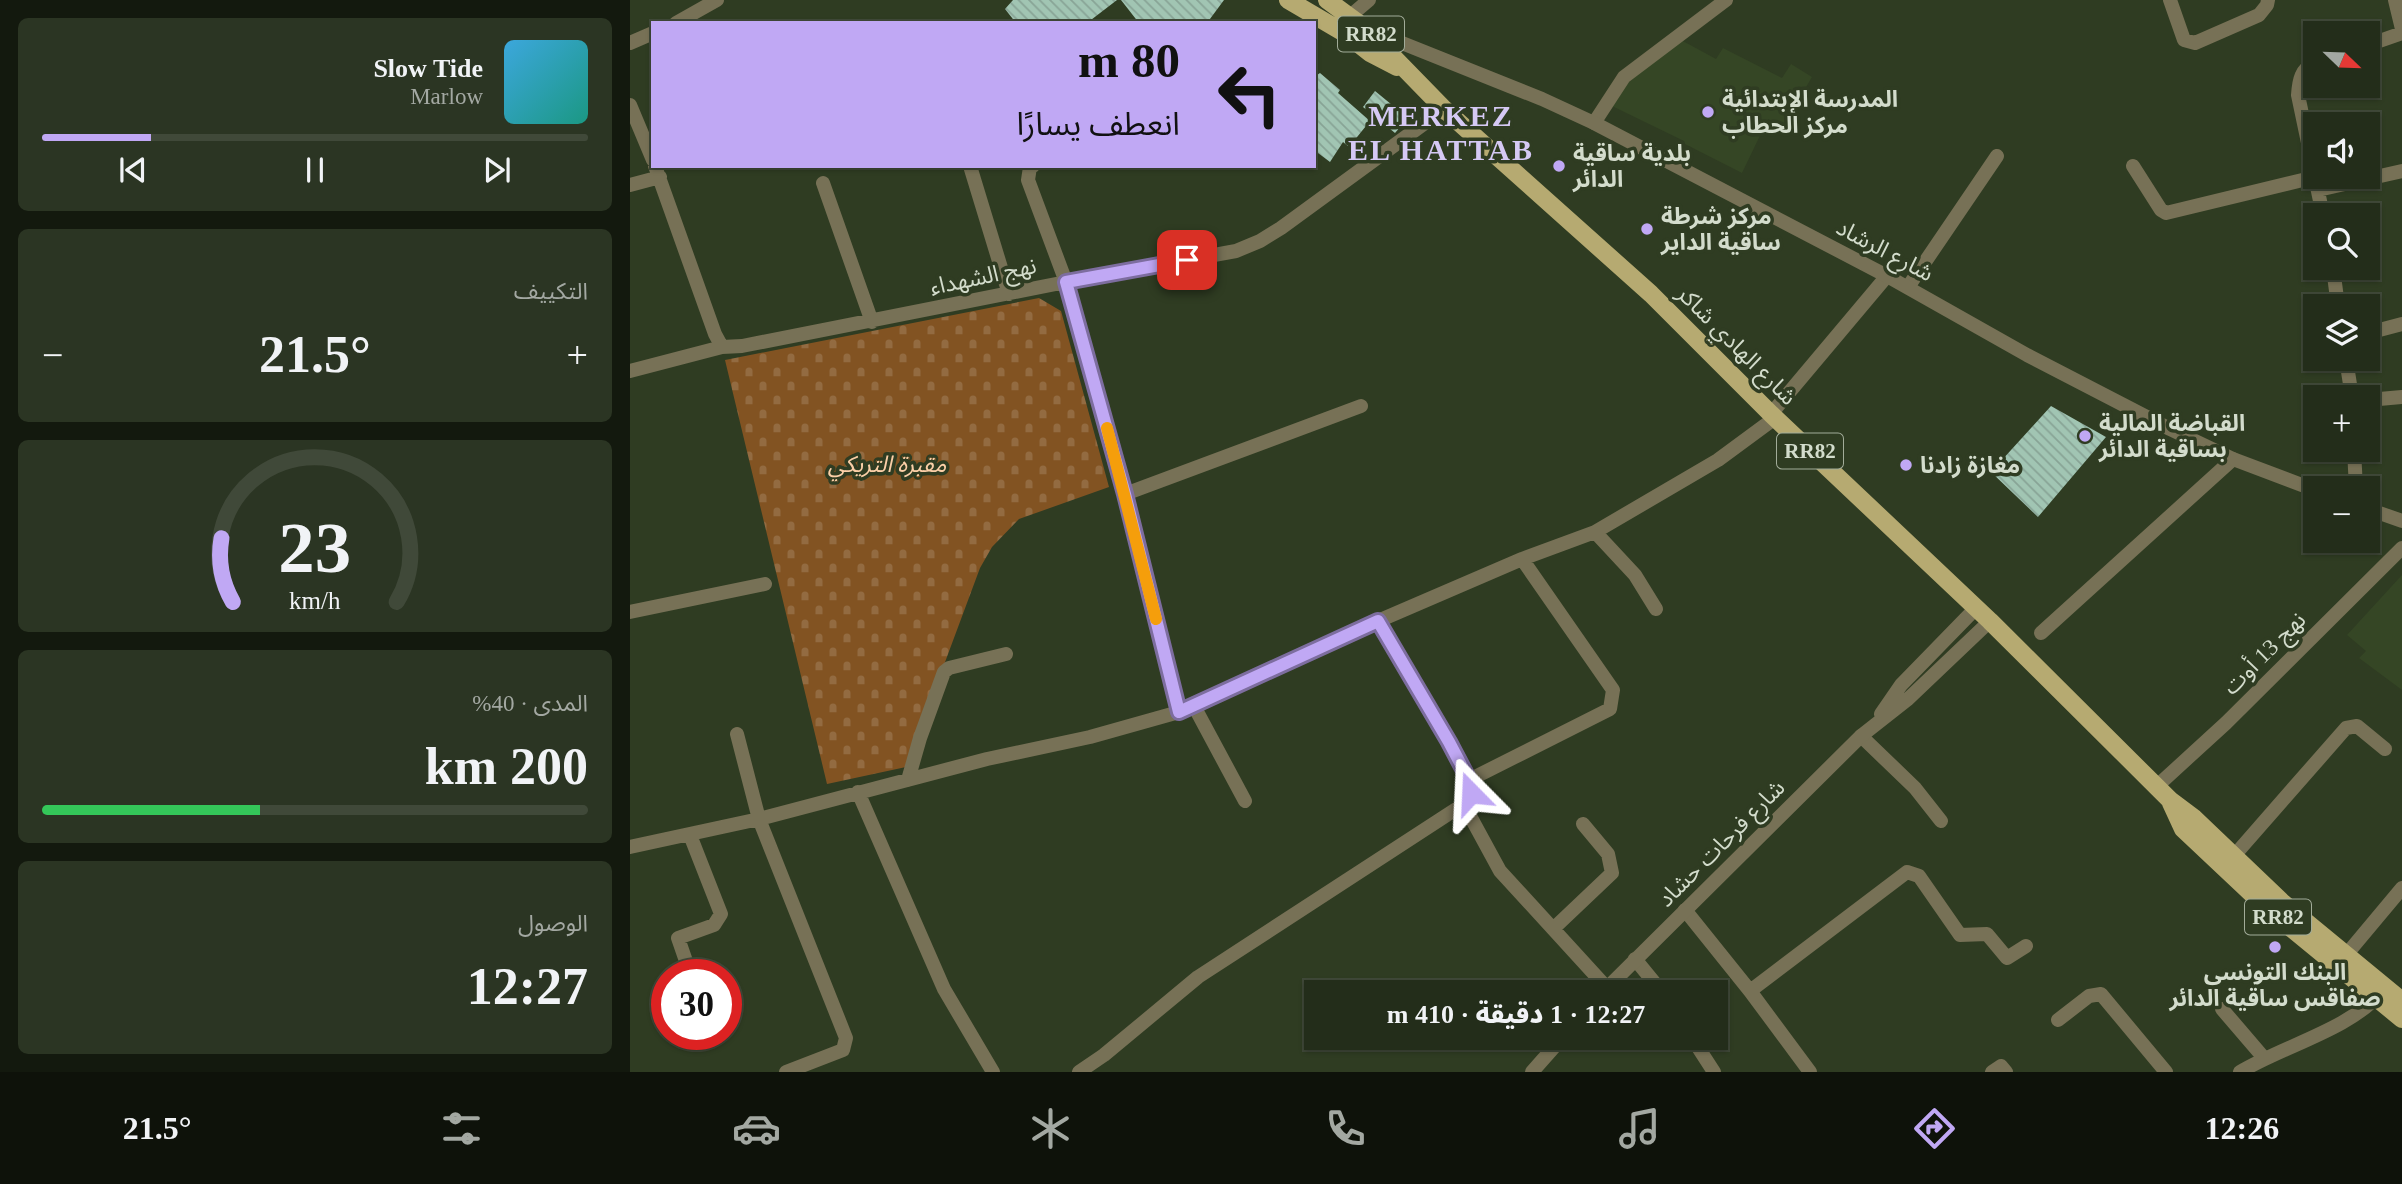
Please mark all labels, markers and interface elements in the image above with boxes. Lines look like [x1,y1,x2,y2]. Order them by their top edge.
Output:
road number: RR82 [1338,16,1404,52]
north arrow [2303,21,2380,98]
map controls [2303,21,2380,553]
text: 80 m [1078,33,1180,88]
icon: left [1204,49,1295,140]
text: Slow Tide [373,54,483,83]
text: Marlow [410,84,483,109]
place label: المدرسة الإبتدائية مركز الحطاب [1722,87,1898,139]
district label: MERKEZ EL HATTAB [1348,99,1534,166]
marker: المدرسة الإبتدائية مركز الحطاب [1700,104,1716,120]
text: انعطف يسارًا [1017,106,1180,142]
button: sound [2303,112,2380,189]
place label: بلدية ساقية الدائر [1572,141,1691,193]
icon: previous [114,151,152,189]
icon: pause [296,151,334,189]
icon: next [478,151,516,189]
marker: بلدية ساقية الدائر [1551,158,1567,174]
button: search [2303,203,2380,280]
place label: مركز شرطة ساقية الداير [1660,204,1781,256]
street label: شارع الرشاد [1830,214,1937,290]
marker: مركز شرطة ساقية الداير [1639,221,1655,237]
pin [1157,230,1217,290]
icon: arrive [1168,241,1206,279]
street label: نهج الشهداء [928,253,1040,304]
text: التكييف [514,279,588,304]
street label: شارع الهادي شاكر [1668,280,1801,413]
button: layers [2303,294,2380,371]
text: 21.5° [259,326,371,383]
text: − [42,334,63,376]
text: + [567,334,588,376]
button: + [2303,385,2380,462]
place label: القباضة المالية بساقية الدائر [2098,411,2245,463]
marker: القباضة المالية بساقية الدائر [2077,428,2093,444]
road number: RR82 [1777,434,1843,468]
park label: مقبرة التريكي [828,452,946,482]
place label: مغازة زادنا [1920,453,2020,479]
marker: مغازة زادنا [1898,457,1914,473]
button: − [2303,476,2380,553]
text: 23 [279,507,351,588]
text: km/h [289,587,341,614]
street label: نهج 13 أوت [2217,606,2313,702]
text: المدى · 40% [472,691,588,716]
text: 200 km [425,738,588,795]
position arrow [1434,756,1508,830]
street label: شارع فرحات حشاد [1653,775,1793,915]
road number: RR82 [2245,900,2311,934]
text: الوصول [518,911,588,936]
marker: البنك التونسي صفاقس ساقية الدائر [2267,939,2283,955]
text: 12:27 [467,958,588,1015]
speed limit sign: 30 [651,959,742,1050]
place label: البنك التونسي صفاقس ساقية الدائر [2168,960,2381,1012]
text: 12:27 · 1 دقيقة · 410 m [1387,1000,1645,1029]
icon: filters [437,1104,486,1153]
icon: car [732,1104,781,1153]
icon: climate [1026,1104,1075,1153]
icon: phone [1321,1104,1370,1153]
icon: music [1615,1104,1664,1153]
icon: directions [1910,1104,1959,1153]
text: 21.5° [123,1110,192,1146]
text: 12:26 [2205,1110,2279,1146]

